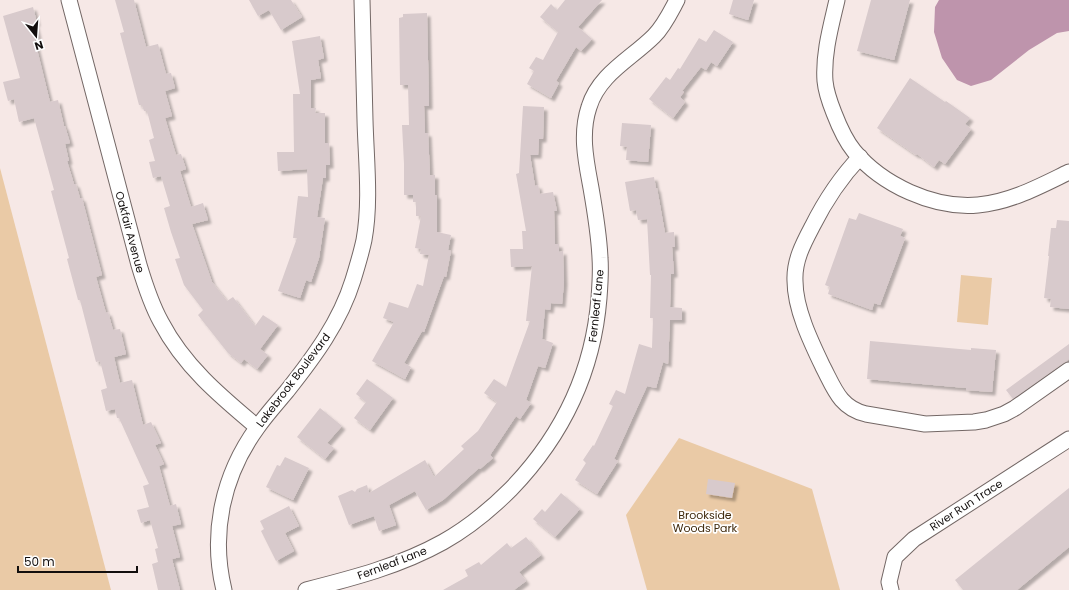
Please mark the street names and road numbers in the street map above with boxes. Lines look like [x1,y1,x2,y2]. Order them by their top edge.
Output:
street label: Oakfair Avenue [111,189,149,275]
street label: Fernleaf Lane [584,269,608,343]
street label: Lakebrook Boulevard [252,330,334,430]
street label: River Run Trace [926,475,1006,535]
street label: Fernleaf Lane [355,542,429,584]

